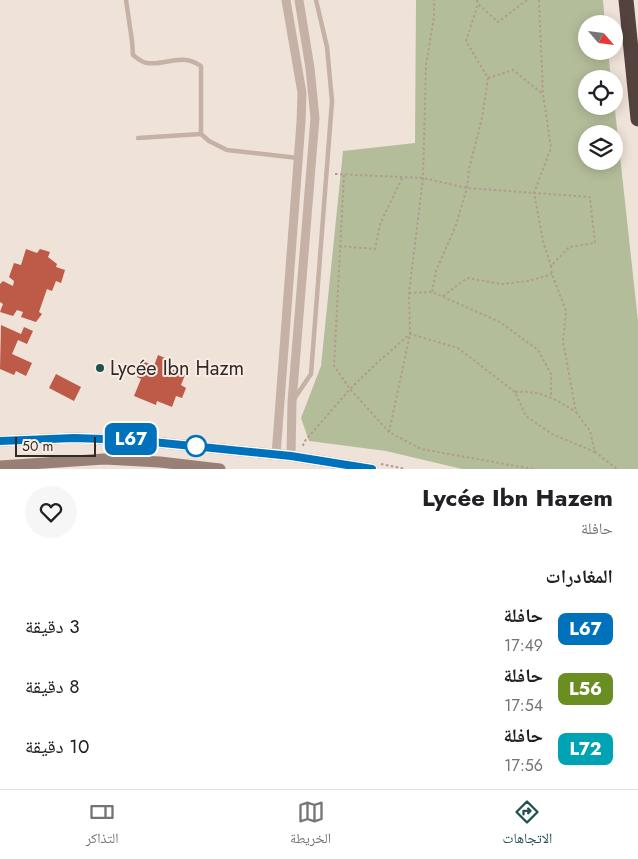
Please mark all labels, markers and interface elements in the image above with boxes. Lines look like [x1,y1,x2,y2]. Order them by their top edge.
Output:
north arrow [578,15,622,60]
map controls [578,15,623,170]
button: locate [578,70,623,115]
button: layers [578,125,623,170]
place label: Lycée Ibn Hazm [110,354,244,383]
marker: Lycée Ibn Hazm [94,362,106,374]
line badge: L67 [102,423,160,455]
text: L67 [115,426,147,452]
scale bar [15,434,96,457]
unlabelled marker [185,435,207,457]
text: 50 m [22,436,53,456]
text: Lycée Ibn Hazem [422,480,613,515]
button: heart [25,486,77,538]
text: حافلة [581,517,613,540]
text: المغادرات [546,563,613,590]
text: حافلة [504,602,543,629]
text: 3 دقيقة [25,613,80,640]
text: L67 [569,616,602,642]
text: 17:49 [504,634,543,657]
text: حافلة [504,662,543,689]
text: 8 دقيقة [25,673,80,700]
text: L56 [569,676,602,702]
text: 17:54 [504,694,543,717]
text: حافلة [504,722,543,749]
text: 10 دقيقة [25,733,89,760]
text: L72 [569,736,602,762]
text: 17:56 [504,754,543,777]
tab: التذاكر [86,798,119,852]
tab: الخريطة [290,798,331,852]
tab: الاتجاهات [503,798,552,852]

